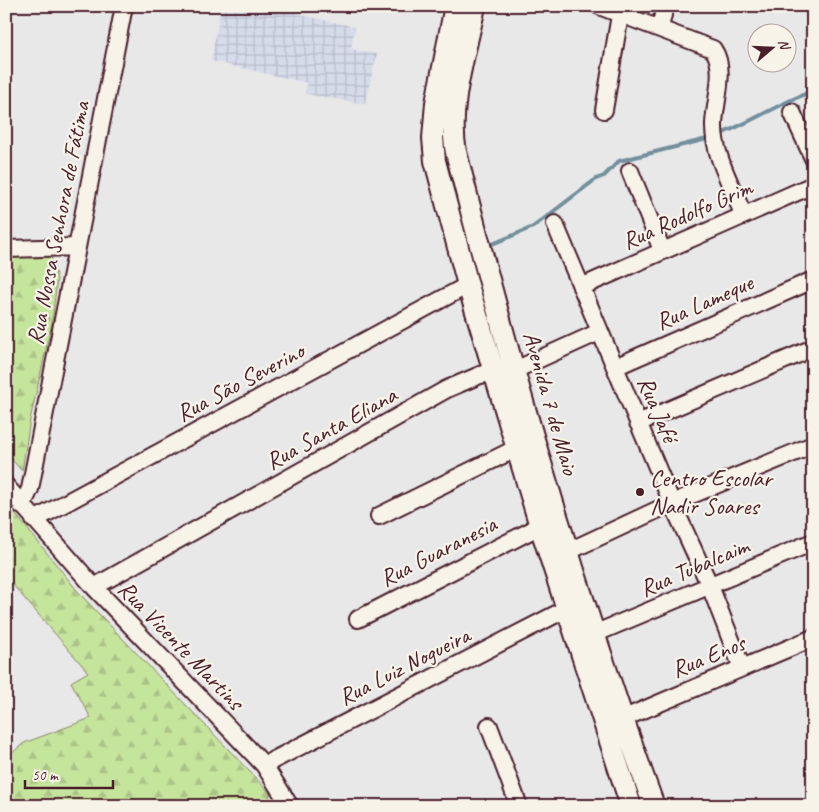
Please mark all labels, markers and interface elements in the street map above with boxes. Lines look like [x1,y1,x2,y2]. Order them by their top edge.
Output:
north arrow [746,22,796,72]
text: N [774,37,794,53]
street label: Rua Nossa Senhora de Fátima [20,98,97,347]
street label: Rua Rodolfo Grim [617,171,758,256]
street label: Rua Lameque [651,266,759,337]
street label: Avenida 7 de Maio [516,328,586,480]
street label: Rua São Severino [171,335,311,428]
street label: Rua Jafé [631,372,687,450]
street label: Rua Santa Eliana [260,379,403,476]
place label: Centro Escolar Nadir Soares [650,463,774,521]
marker: Centro Escolar Nadir Soares [634,486,646,498]
street label: Rua Guaranesia [375,508,503,593]
street label: Rua Tubalcaim [635,530,755,603]
street label: Rua Vicente Martins [112,574,252,718]
street label: Rua Luiz Nogueira [333,619,477,712]
street label: Rua Enos [667,627,751,684]
scale bar [25,757,112,789]
text: 50 m [32,766,59,785]

